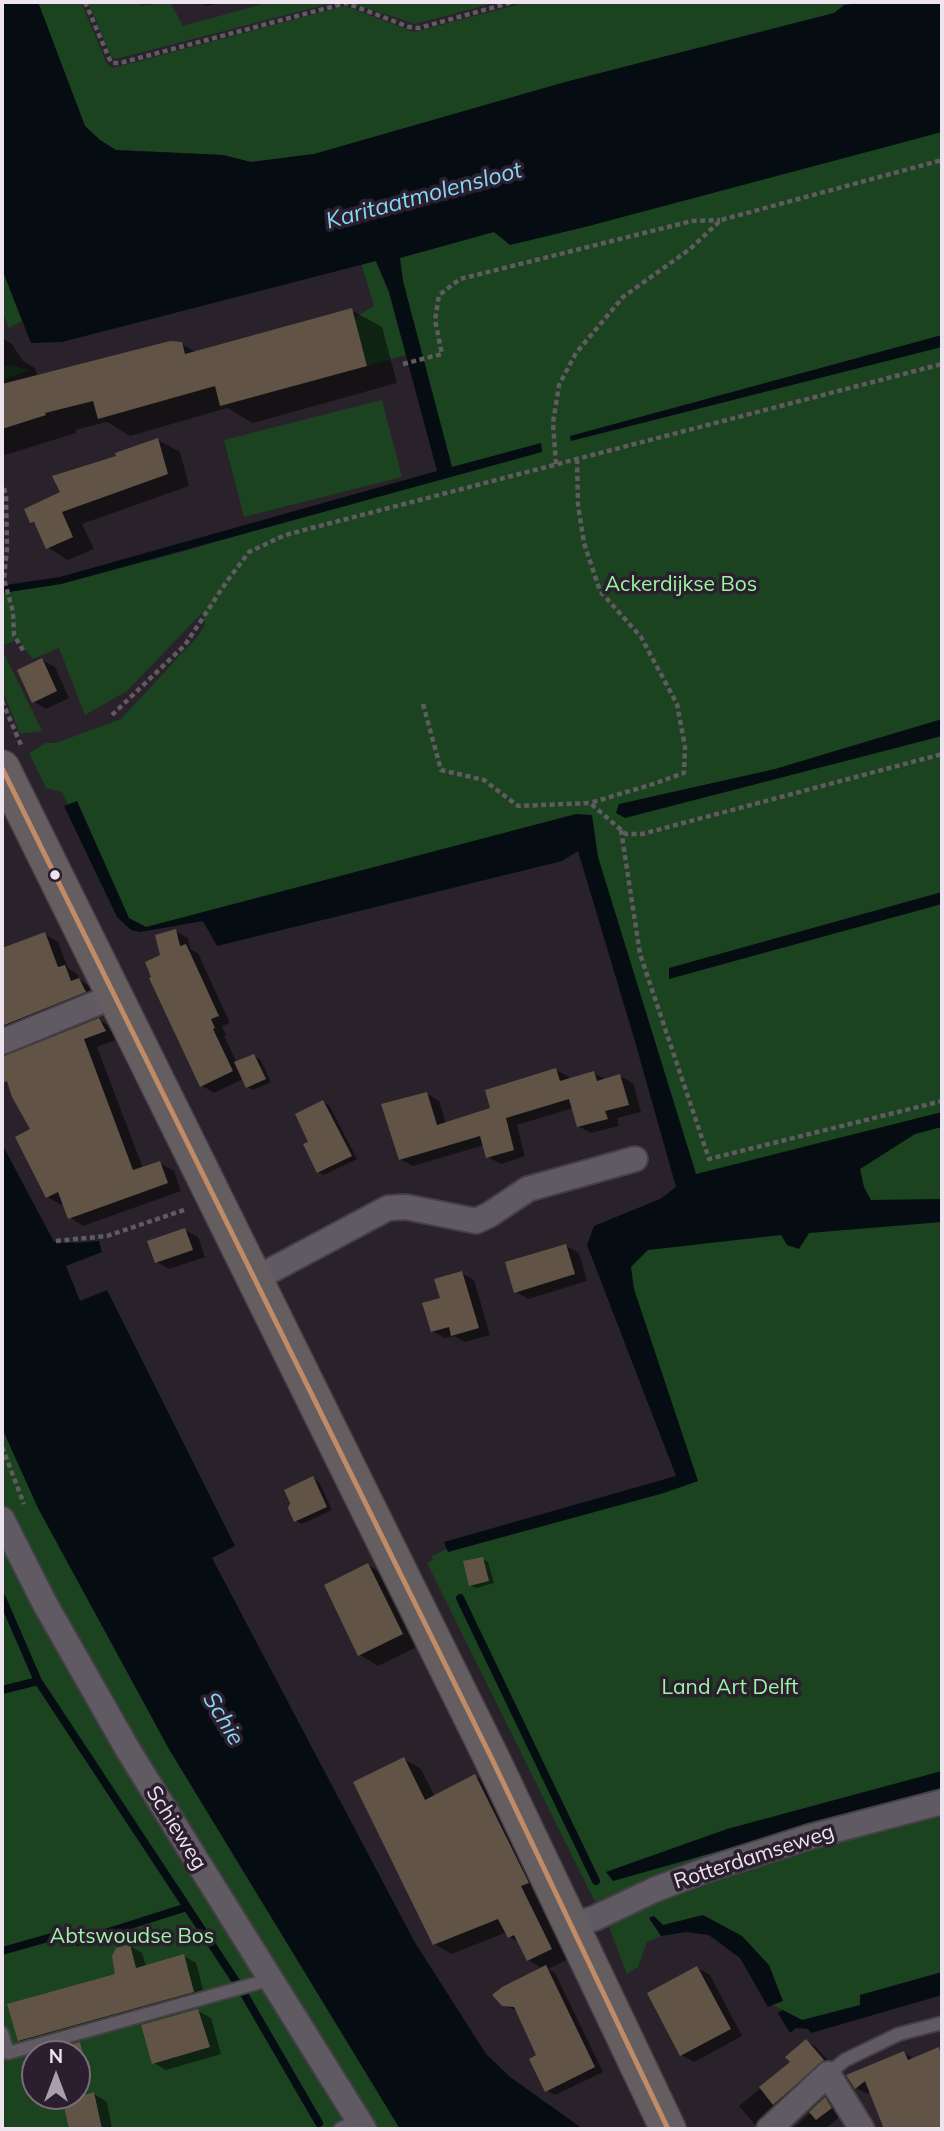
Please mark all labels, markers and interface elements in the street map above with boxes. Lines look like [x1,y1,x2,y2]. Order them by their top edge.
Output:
water label: Karitaatmolensloot [323,157,525,235]
park label: Ackerdijkse Bos [605,572,757,598]
unlabelled marker [48,868,62,882]
park label: Land Art Delft [662,1675,798,1701]
water label: Schie [196,1687,250,1751]
street label: Schieweg [140,1781,212,1875]
street label: Rotterdamseweg [671,1819,837,1895]
park label: Abtswoudse Bos [50,1924,214,1950]
north arrow [21,2040,91,2110]
text: N [49,2044,63,2068]

